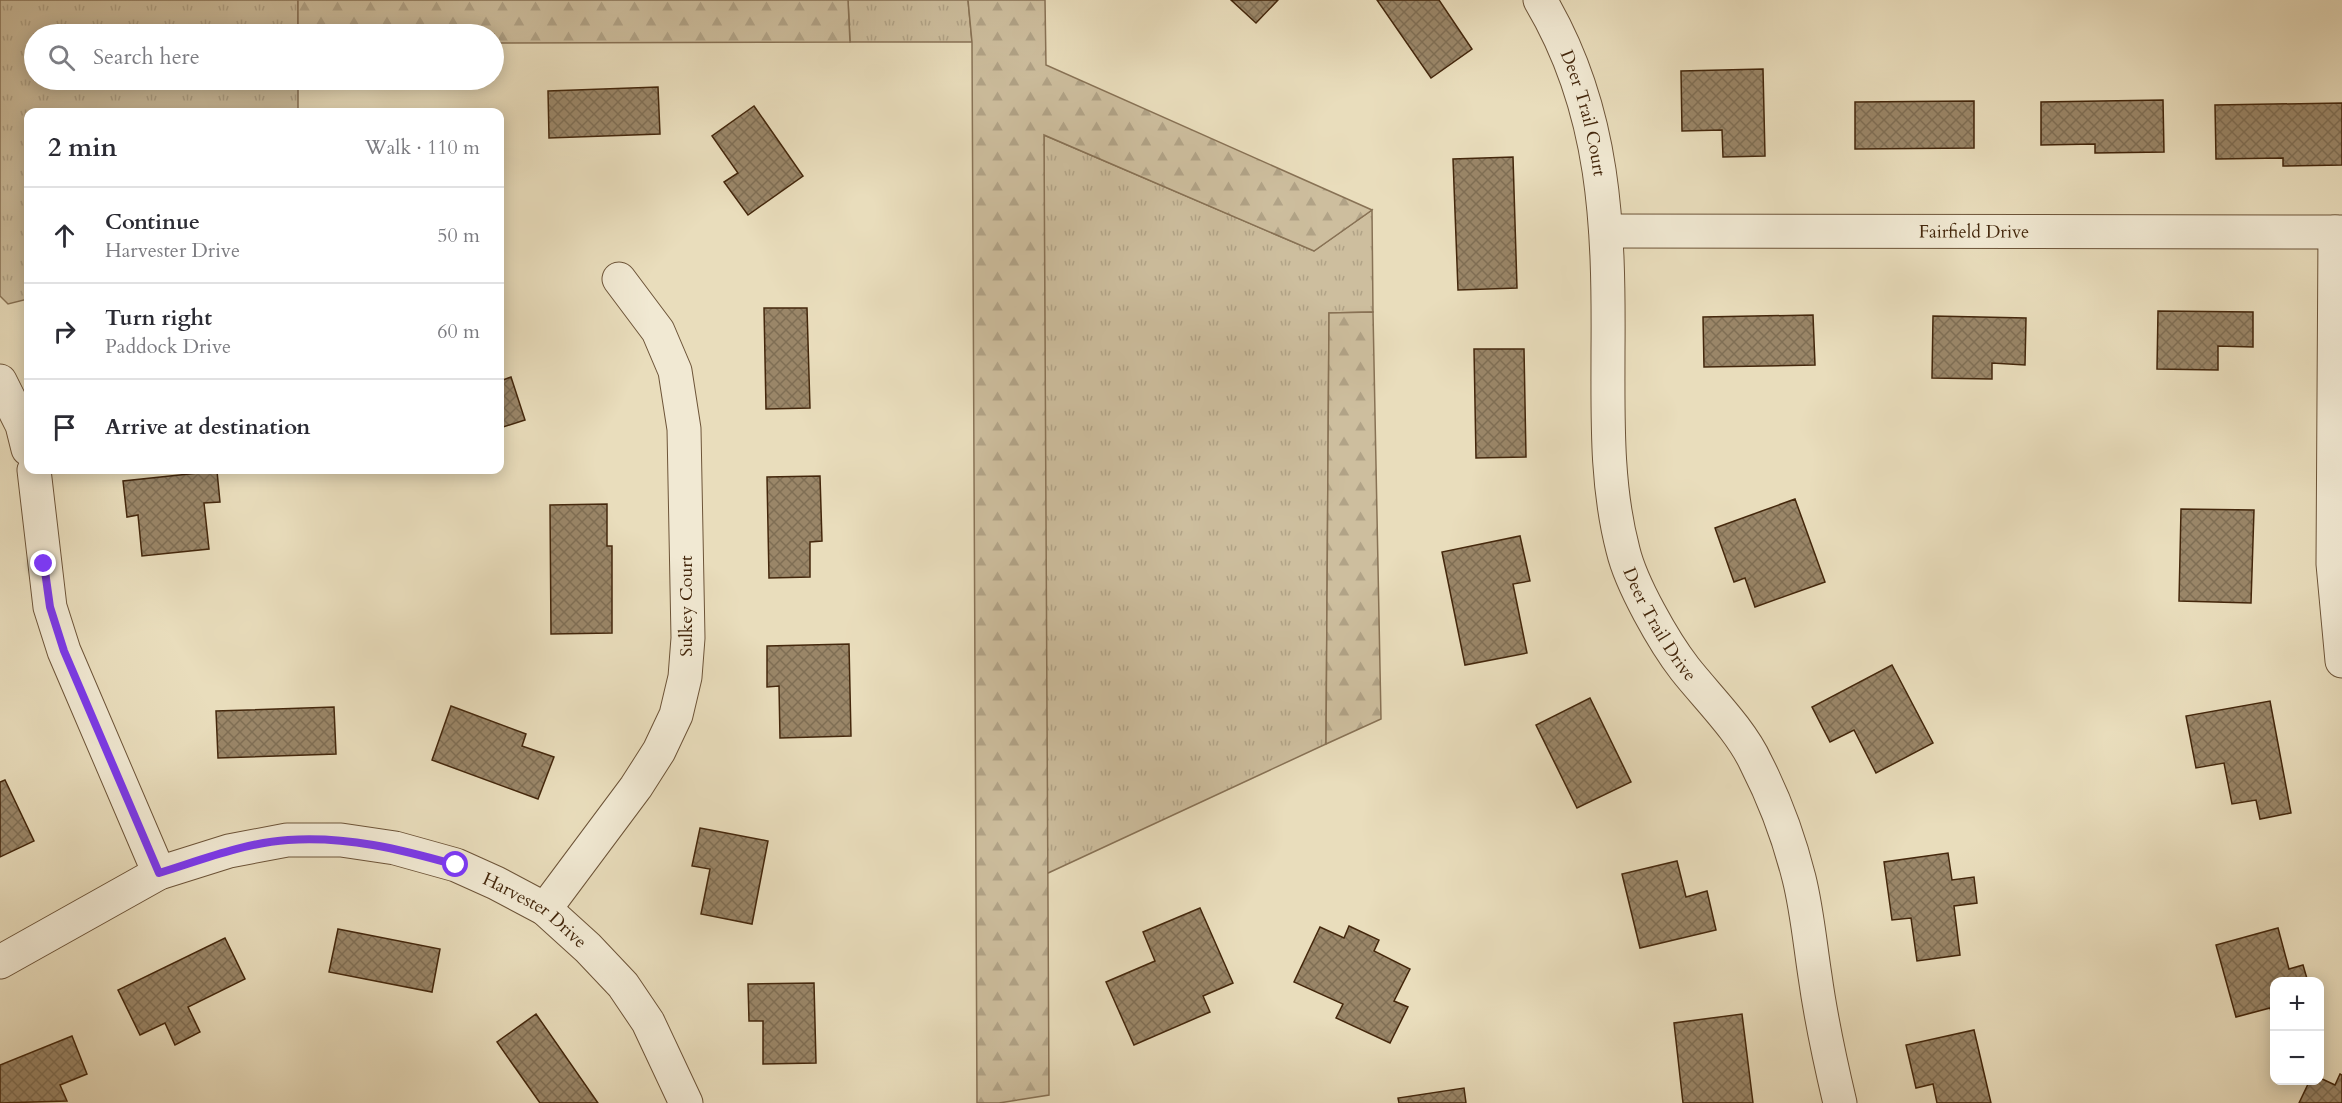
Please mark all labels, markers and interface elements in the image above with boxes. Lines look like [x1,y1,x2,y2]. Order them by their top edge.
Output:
search box [24,24,504,90]
icon: search [45,41,78,74]
text: Search here [93,42,200,72]
street label: Deer Trail Court [1554,46,1612,178]
text: 2 min [48,130,117,165]
text: Walk · 110 m [365,134,480,161]
text: Continue [105,207,200,237]
icon: ahead [48,219,81,252]
street label: Fairfield Drive [1919,219,2029,244]
text: 50 m [437,222,480,249]
text: Harvester Drive [105,237,240,264]
text: Turn right [105,303,212,333]
icon: right [48,315,81,348]
text: 60 m [437,318,480,345]
text: Paddock Drive [105,333,231,360]
icon: arrive [48,411,81,444]
text: Arrive at destination [105,412,310,442]
route end [30,550,56,576]
street label: Sulkey Court [674,555,699,657]
street label: Deer Trail Drive [1617,564,1702,686]
route start [442,851,468,877]
street label: Harvester Drive [479,866,593,954]
map controls [2270,977,2324,1085]
button: + [2270,977,2324,1031]
button: − [2270,1031,2324,1085]

